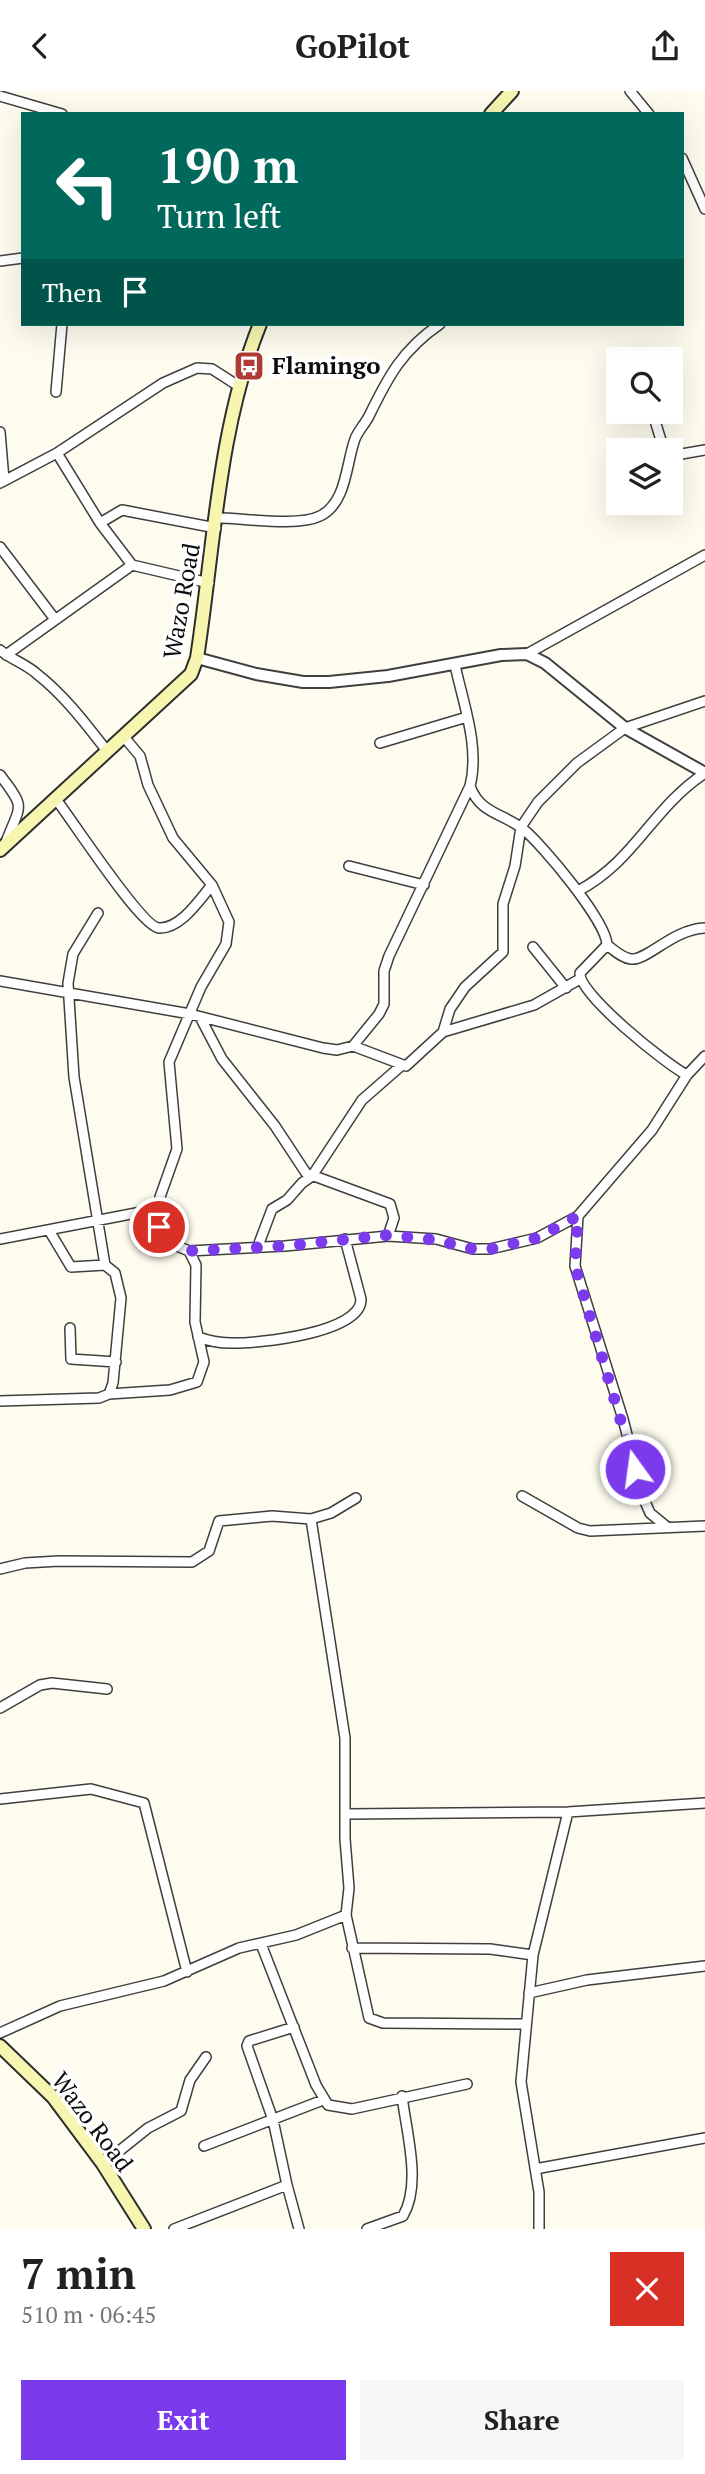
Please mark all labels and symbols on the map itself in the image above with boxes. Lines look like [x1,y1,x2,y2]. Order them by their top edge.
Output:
bus stop icon: Flamingo [232,349,266,383]
place label: Flamingo [272,349,381,381]
street label: Wazo Road [155,540,207,661]
pin [129,1197,189,1257]
position arrow [598,1432,672,1506]
street label: Wazo Road [45,2065,141,2178]

